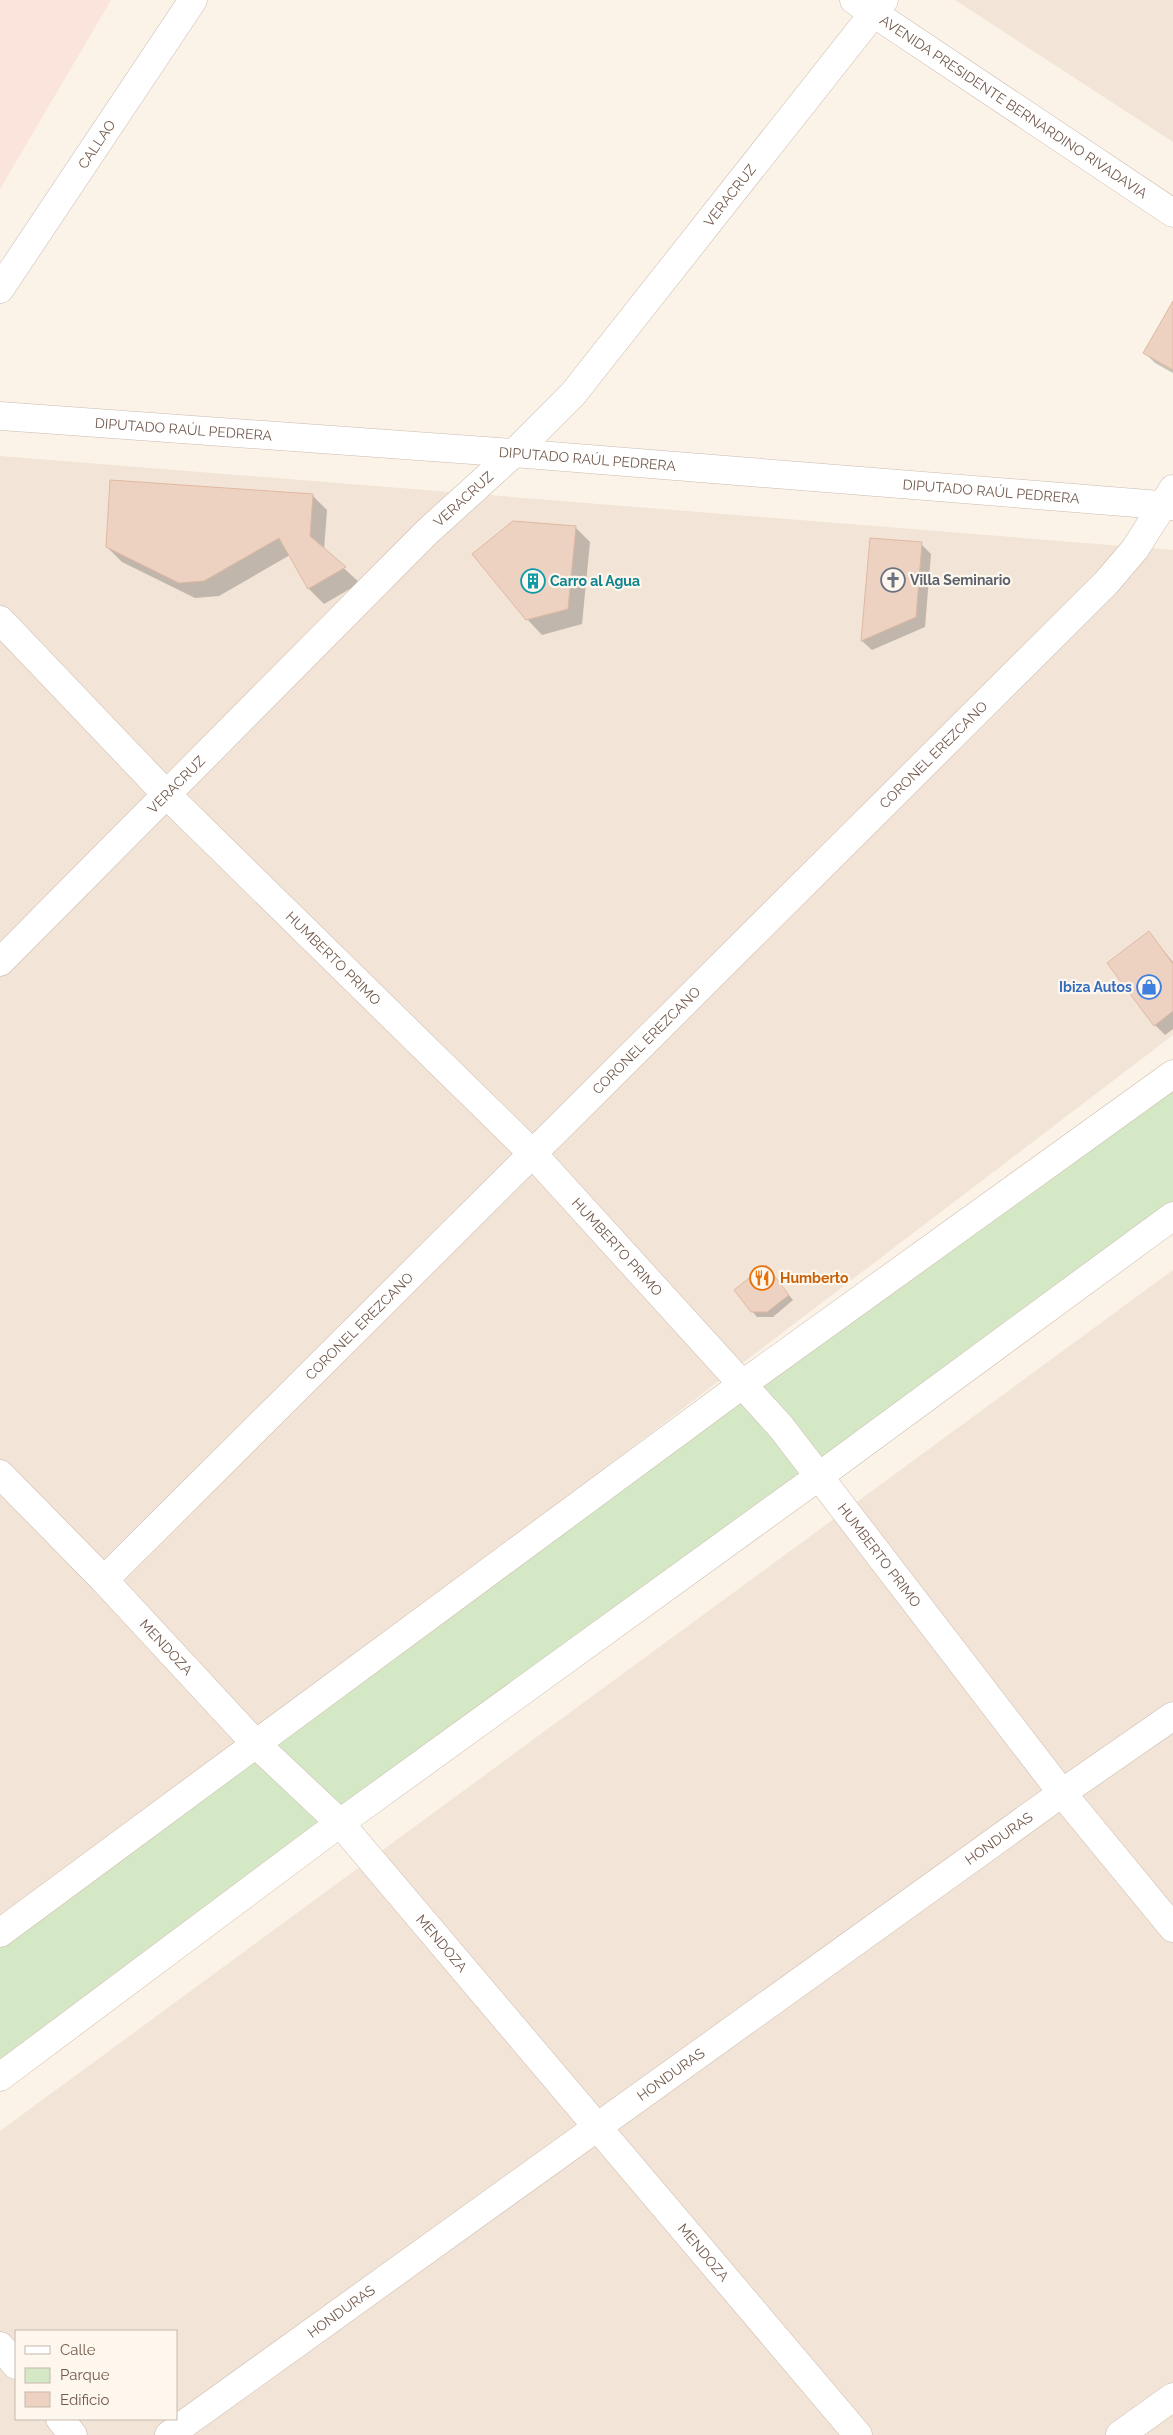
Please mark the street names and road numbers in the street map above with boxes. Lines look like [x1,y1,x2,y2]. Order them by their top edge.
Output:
street label: AVENIDA PRESIDENTE BERNARDINO RIVADAVIA [877,12,1151,202]
street label: CALLAO [75,117,119,172]
street label: VERACRUZ [700,161,759,230]
street label: DIPUTADO RAÚL PEDRERA [94,415,273,444]
street label: DIPUTADO RAÚL PEDRERA [498,444,677,474]
street label: VERACRUZ [430,468,496,530]
street label: DIPUTADO RAÚL PEDRERA [902,476,1081,507]
street label: CORONEL EREZCANO [876,698,991,812]
street label: VERACRUZ [144,752,208,817]
street label: HUMBERTO PRIMO [283,908,384,1008]
street label: CORONEL EREZCANO [589,983,703,1097]
street label: HUMBERTO PRIMO [569,1195,666,1299]
street label: CORONEL EREZCANO [302,1269,416,1383]
street label: HUMBERTO PRIMO [835,1500,924,1610]
street label: MENDOZA [136,1616,196,1679]
street label: HONDURAS [962,1809,1036,1868]
street label: MENDOZA [413,1911,471,1976]
street label: HONDURAS [634,2044,708,2104]
street label: MENDOZA [675,2220,733,2285]
street label: HONDURAS [304,2281,378,2341]

